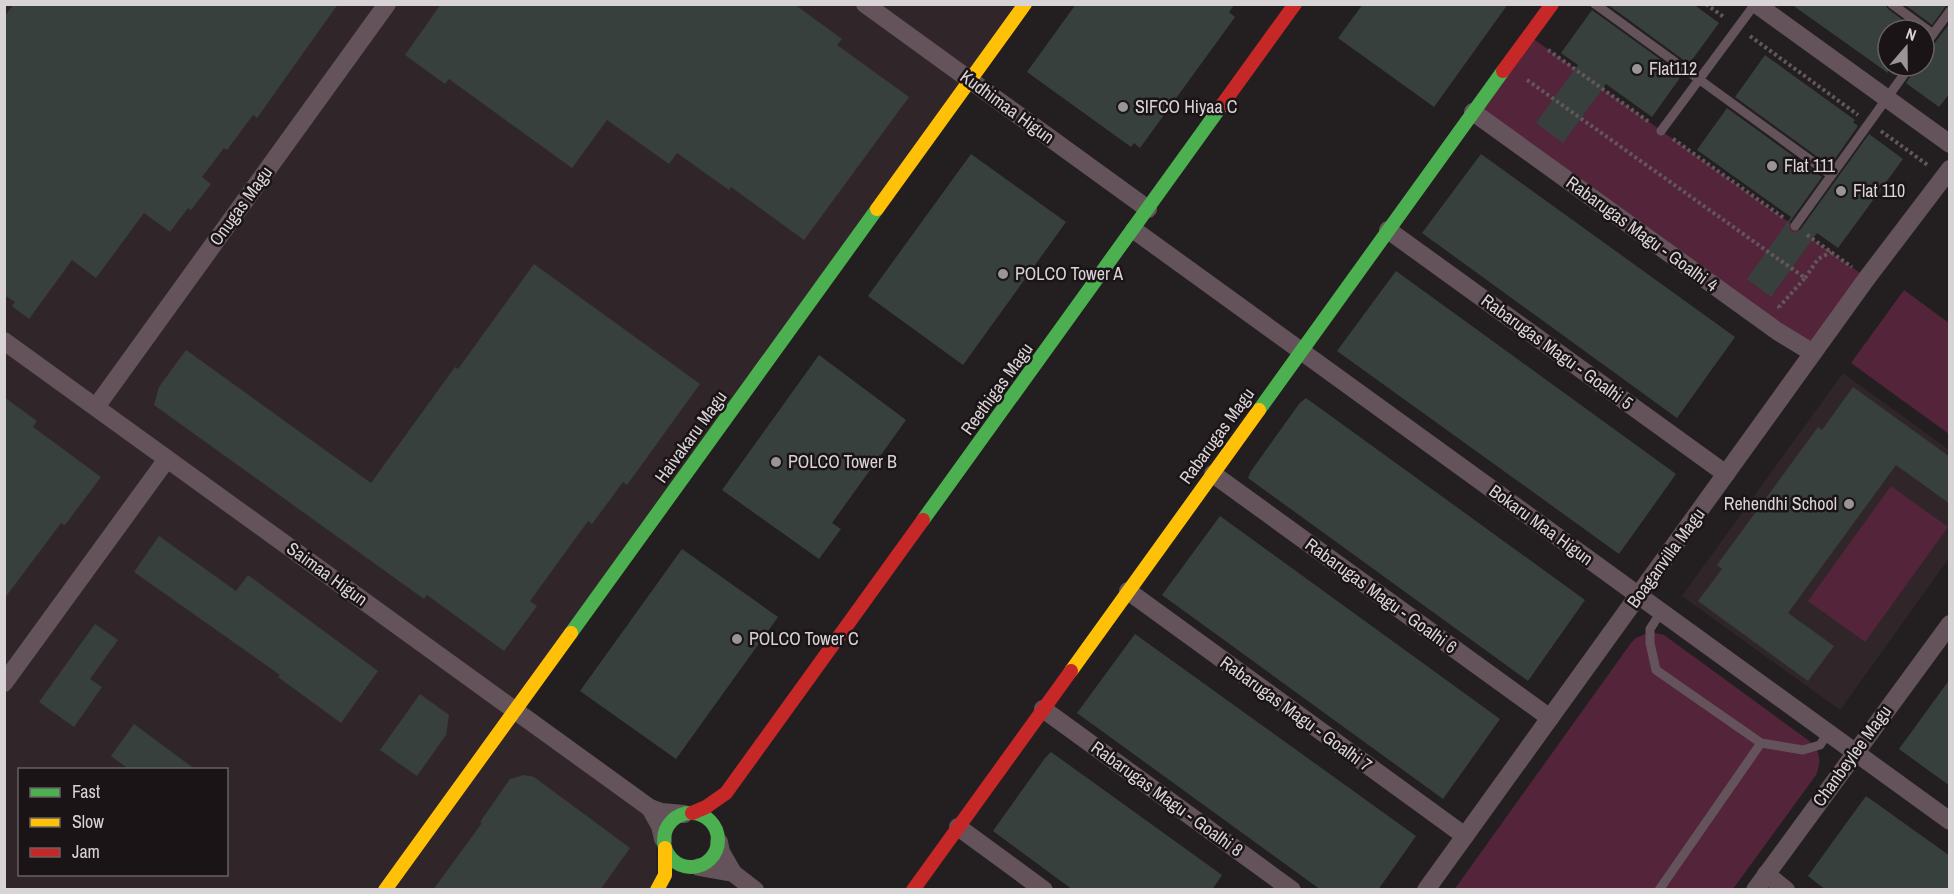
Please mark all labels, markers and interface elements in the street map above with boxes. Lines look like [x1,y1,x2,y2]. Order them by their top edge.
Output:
north arrow [1876,18,1936,78]
text: N [1903,22,1919,46]
place label: Flat112 [1649,56,1697,81]
marker: Flat112 [1630,62,1644,76]
street label: Kudhimaa Higun [955,64,1059,149]
place label: SIFCO Hiyaa C [1135,94,1238,119]
marker: SIFCO Hiyaa C [1116,100,1130,114]
place label: Flat 111 [1784,153,1836,178]
marker: Flat 111 [1765,159,1779,173]
street label: Onugas Magu [203,161,278,251]
street label: Rabarugas Magu - Goalhi 4 [1561,170,1723,297]
place label: Flat 110 [1853,178,1905,203]
marker: Flat 110 [1834,184,1848,198]
place label: POLCO Tower A [1015,261,1123,286]
marker: POLCO Tower A [996,267,1010,281]
street label: Rabarugas Magu - Goalhi 5 [1476,288,1638,415]
street label: Reethigas Magu [955,338,1039,440]
street label: Rabarugas Magu [1173,383,1260,489]
street label: Haivakaru Magu [649,386,733,488]
place label: POLCO Tower B [788,449,897,474]
marker: POLCO Tower B [769,455,783,469]
street label: Bokaru Maa Higun [1484,478,1598,571]
place label: Rehendhi School [1724,491,1837,516]
marker: Rehendhi School [1842,497,1856,511]
street label: Boaganvilla Magu [1621,503,1710,613]
street label: Rabarugas Magu - Goalhi 6 [1300,532,1462,659]
street label: Saimaa Higun [282,536,373,611]
place label: POLCO Tower C [749,626,859,651]
marker: POLCO Tower C [730,632,744,646]
street label: Rabarugas Magu - Goalhi 7 [1215,650,1377,777]
street label: Chanbeylee Magu [1806,700,1897,812]
street label: Rabarugas Magu - Goalhi 8 [1086,735,1248,862]
legend [18,768,228,876]
text: Fast [72,779,100,804]
text: Slow [72,809,104,834]
text: Jam [72,839,100,864]

